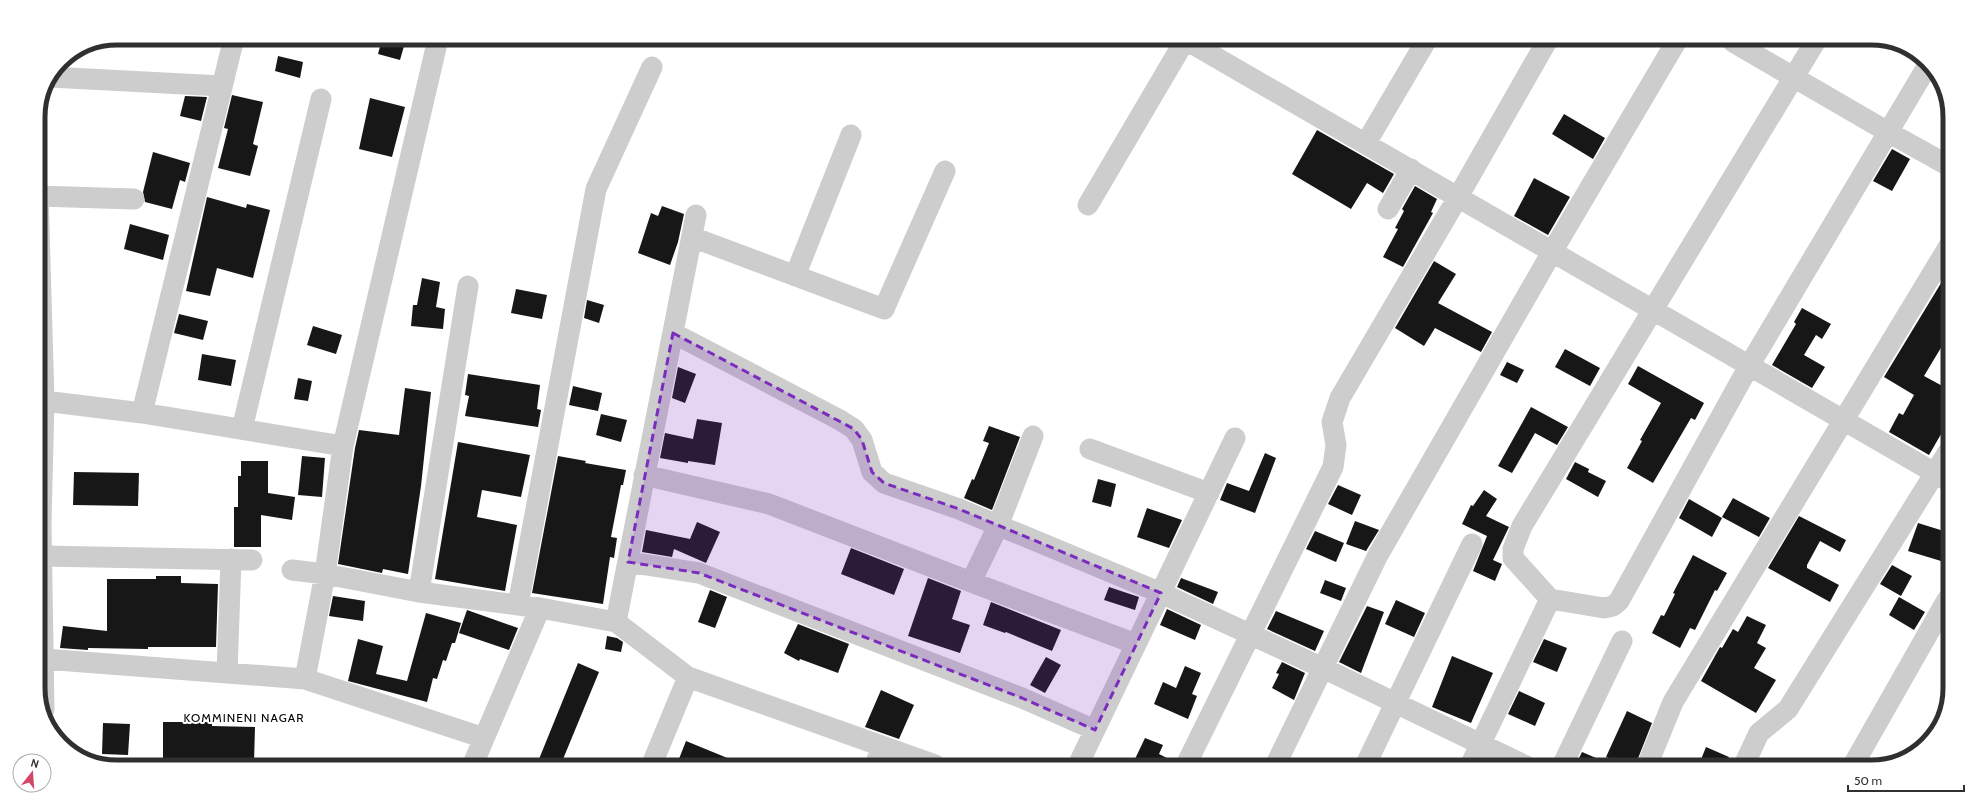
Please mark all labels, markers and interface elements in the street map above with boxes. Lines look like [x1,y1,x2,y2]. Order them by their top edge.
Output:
district label: KOMMINENI NAGAR [184,710,304,725]
north arrow [12,753,52,793]
text: N [29,756,41,771]
scale bar [1848,767,1964,793]
text: 50 m [1854,773,1882,788]

